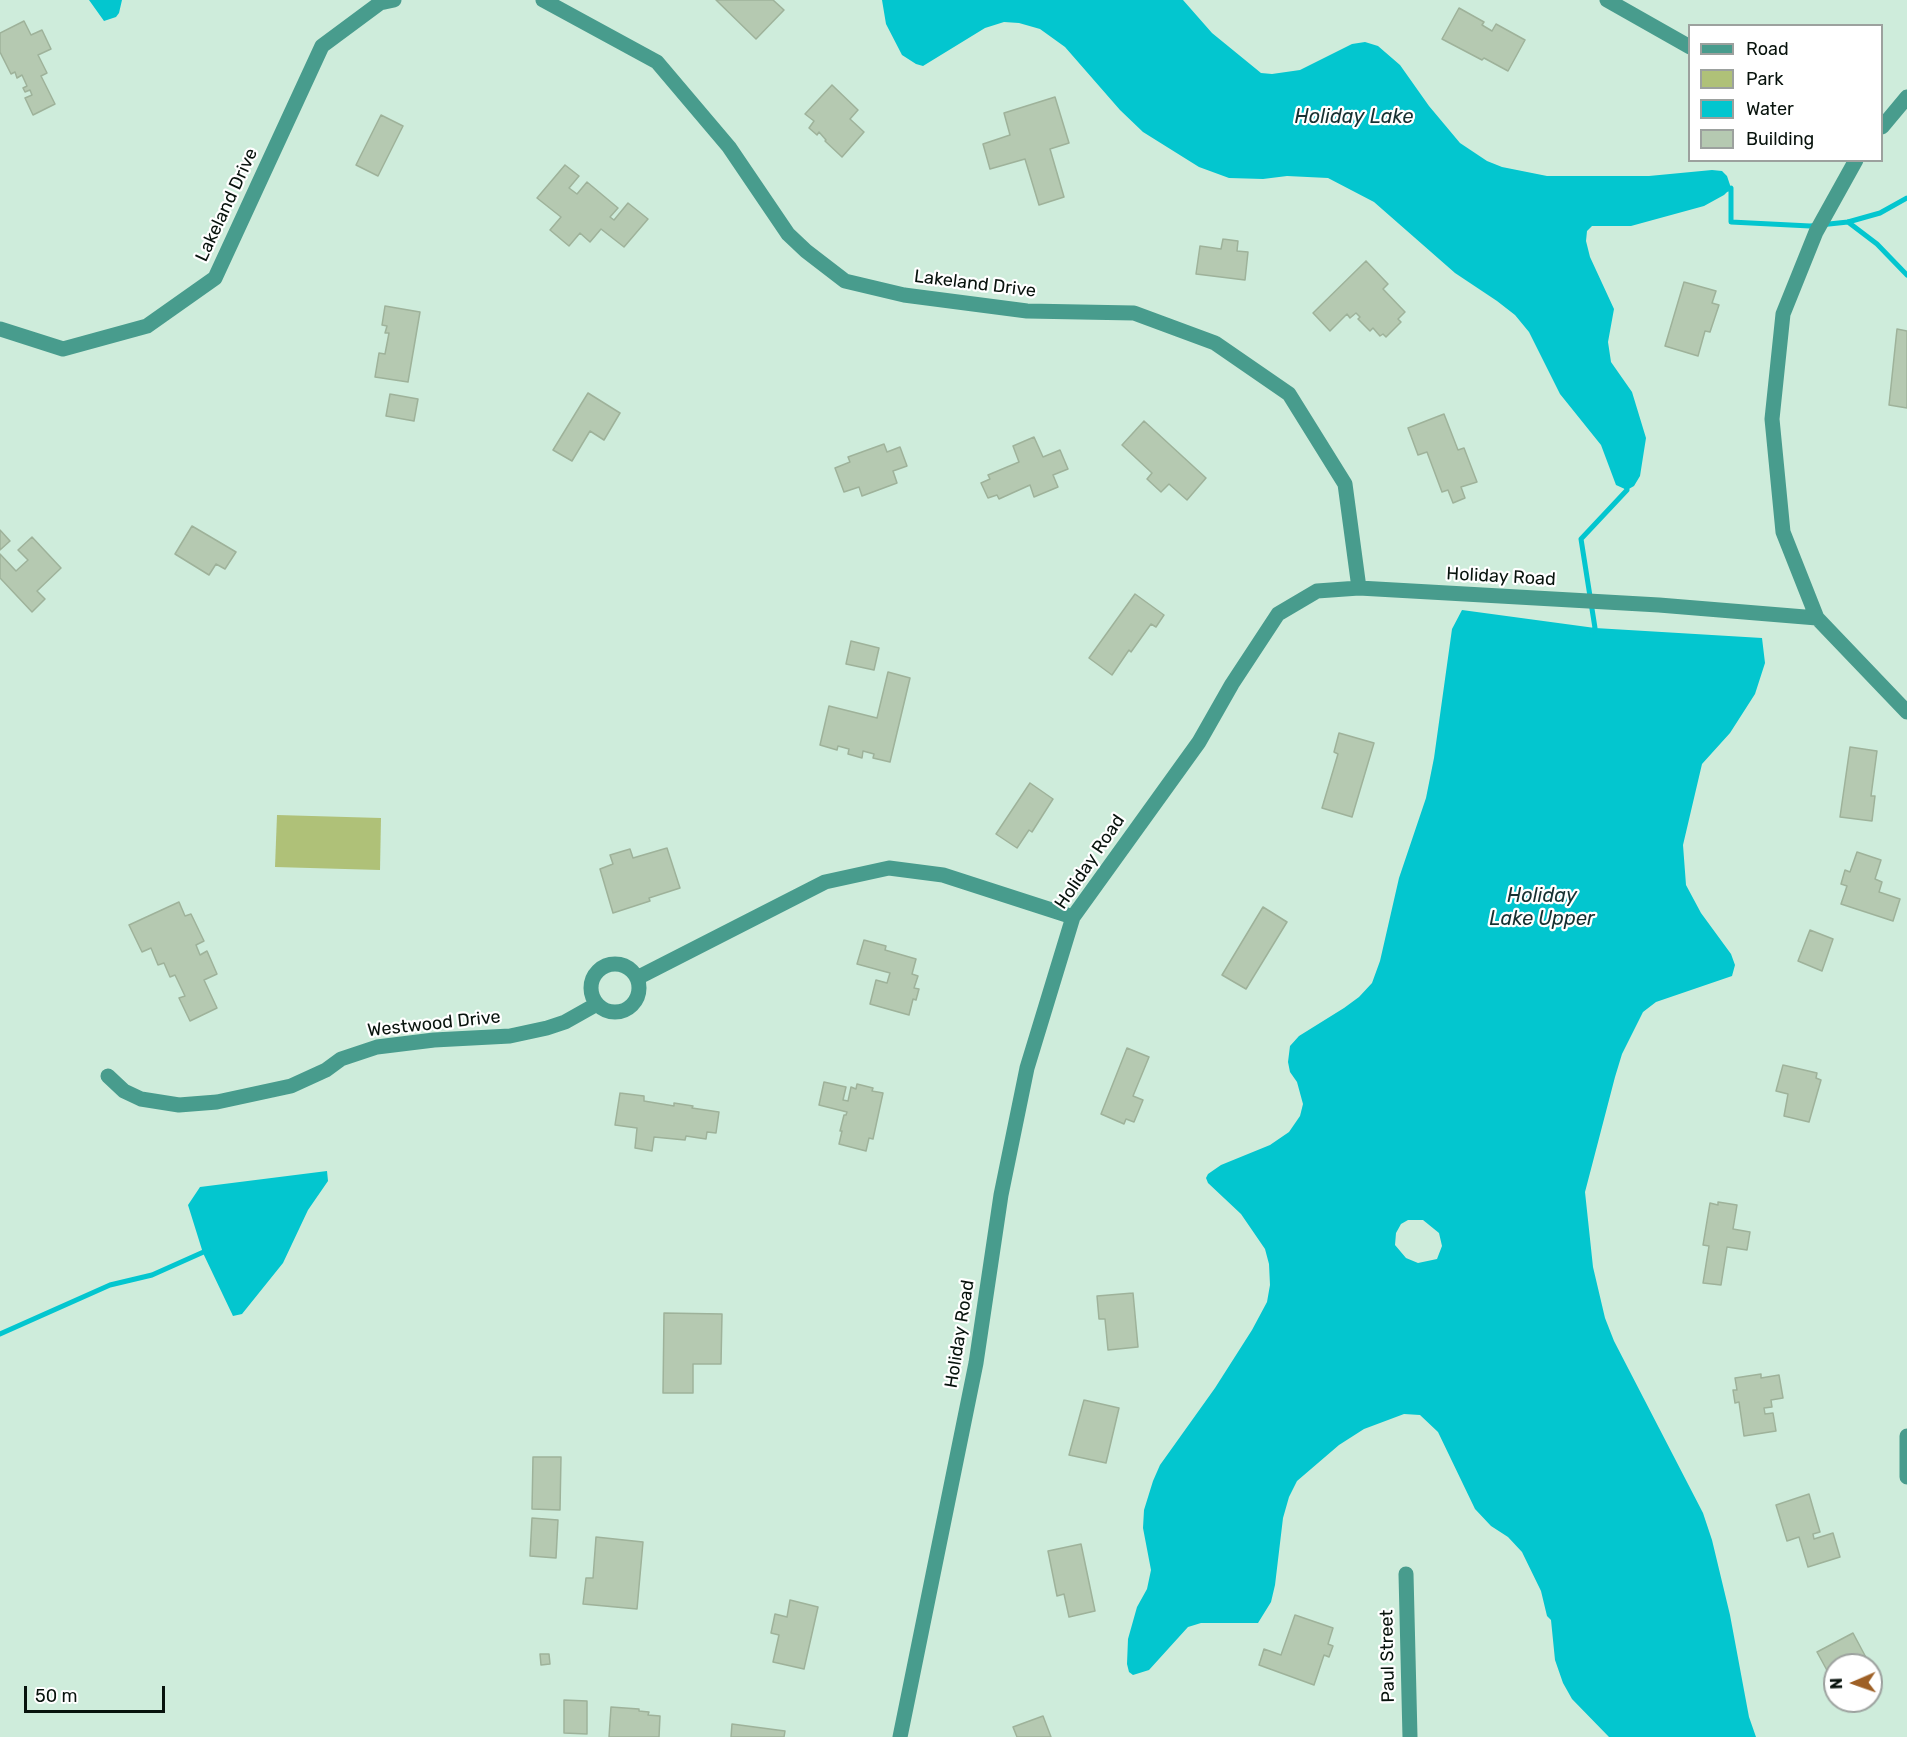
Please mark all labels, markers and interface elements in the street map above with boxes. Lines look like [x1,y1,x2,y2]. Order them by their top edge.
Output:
legend [1688,24,1883,162]
text: Road [1746,38,1789,60]
text: Park [1746,68,1783,90]
text: Water [1746,98,1794,120]
water label: Holiday Lake [1295,105,1413,129]
text: Building [1746,128,1814,150]
street label: Lakeland Drive [191,145,263,265]
street label: Lakeland Drive [913,266,1037,302]
street label: Holiday Road [1446,563,1556,591]
street label: Holiday Road [1050,811,1130,913]
water label: Holiday Lake Upper [1489,884,1595,931]
street label: Westwood Drive [366,1006,502,1042]
street label: Holiday Road [941,1278,979,1390]
street label: Paul Street [1376,1609,1400,1703]
north arrow [1823,1653,1883,1713]
scale bar [27,1674,168,1712]
text: N [1827,1677,1846,1690]
text: 50 m [35,1685,78,1707]

